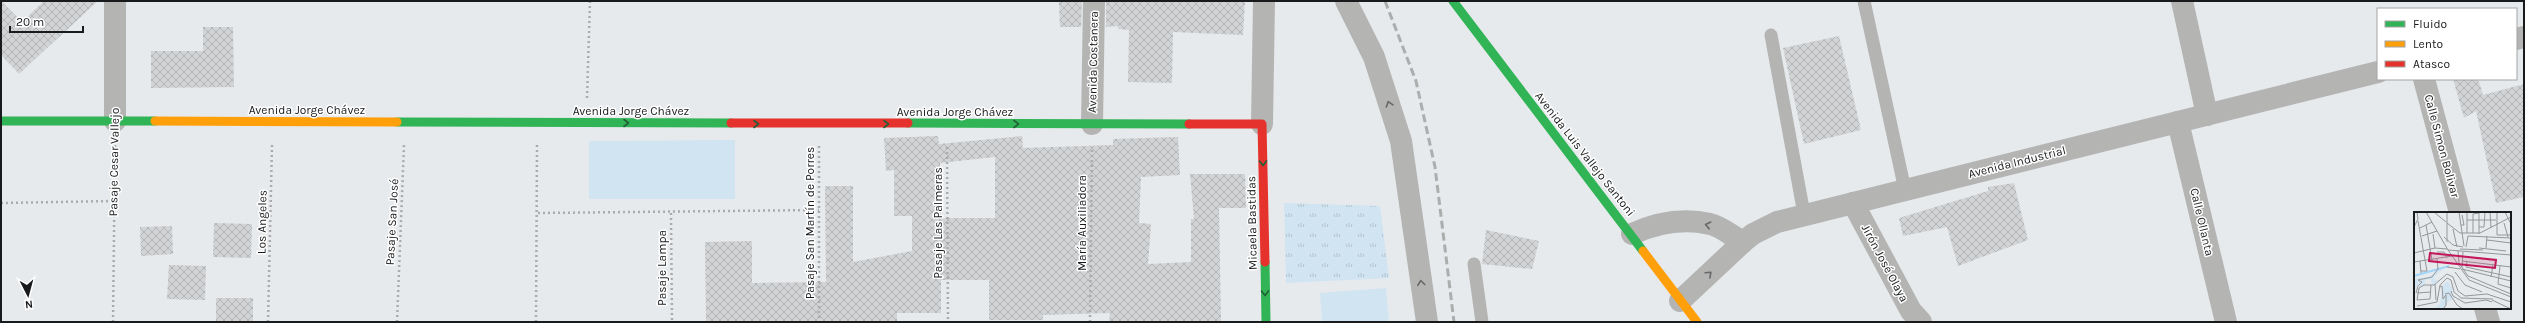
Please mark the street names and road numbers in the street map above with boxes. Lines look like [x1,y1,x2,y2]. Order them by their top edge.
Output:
street label: Avenida Costanera [1085,11,1101,113]
street label: Avenida Luis Vallejo Santoni [1532,89,1638,219]
street label: Calle Simon Bolivar [2421,93,2463,200]
street label: Avenida Jorge Chávez [249,103,366,117]
street label: Avenida Jorge Chávez [573,104,690,118]
street label: Avenida Jorge Chávez [897,105,1014,119]
street label: Pasaje Cesar Vallejo [106,108,122,216]
street label: Avenida Industrial [1967,143,2067,181]
street label: Pasaje San Martín de Porres [803,147,817,299]
street label: Pasaje Las Palmeras [931,167,945,279]
street label: María Auxiliadora [1075,175,1089,271]
street label: Micaela Bastidas [1244,176,1260,270]
street label: Pasaje San José [383,178,401,266]
street label: Calle Ollanta [2187,187,2217,257]
street label: Los Angeles [254,190,270,254]
street label: Jirón José Olaya [1859,222,1911,304]
street label: Pasaje Lampa [655,230,669,306]

